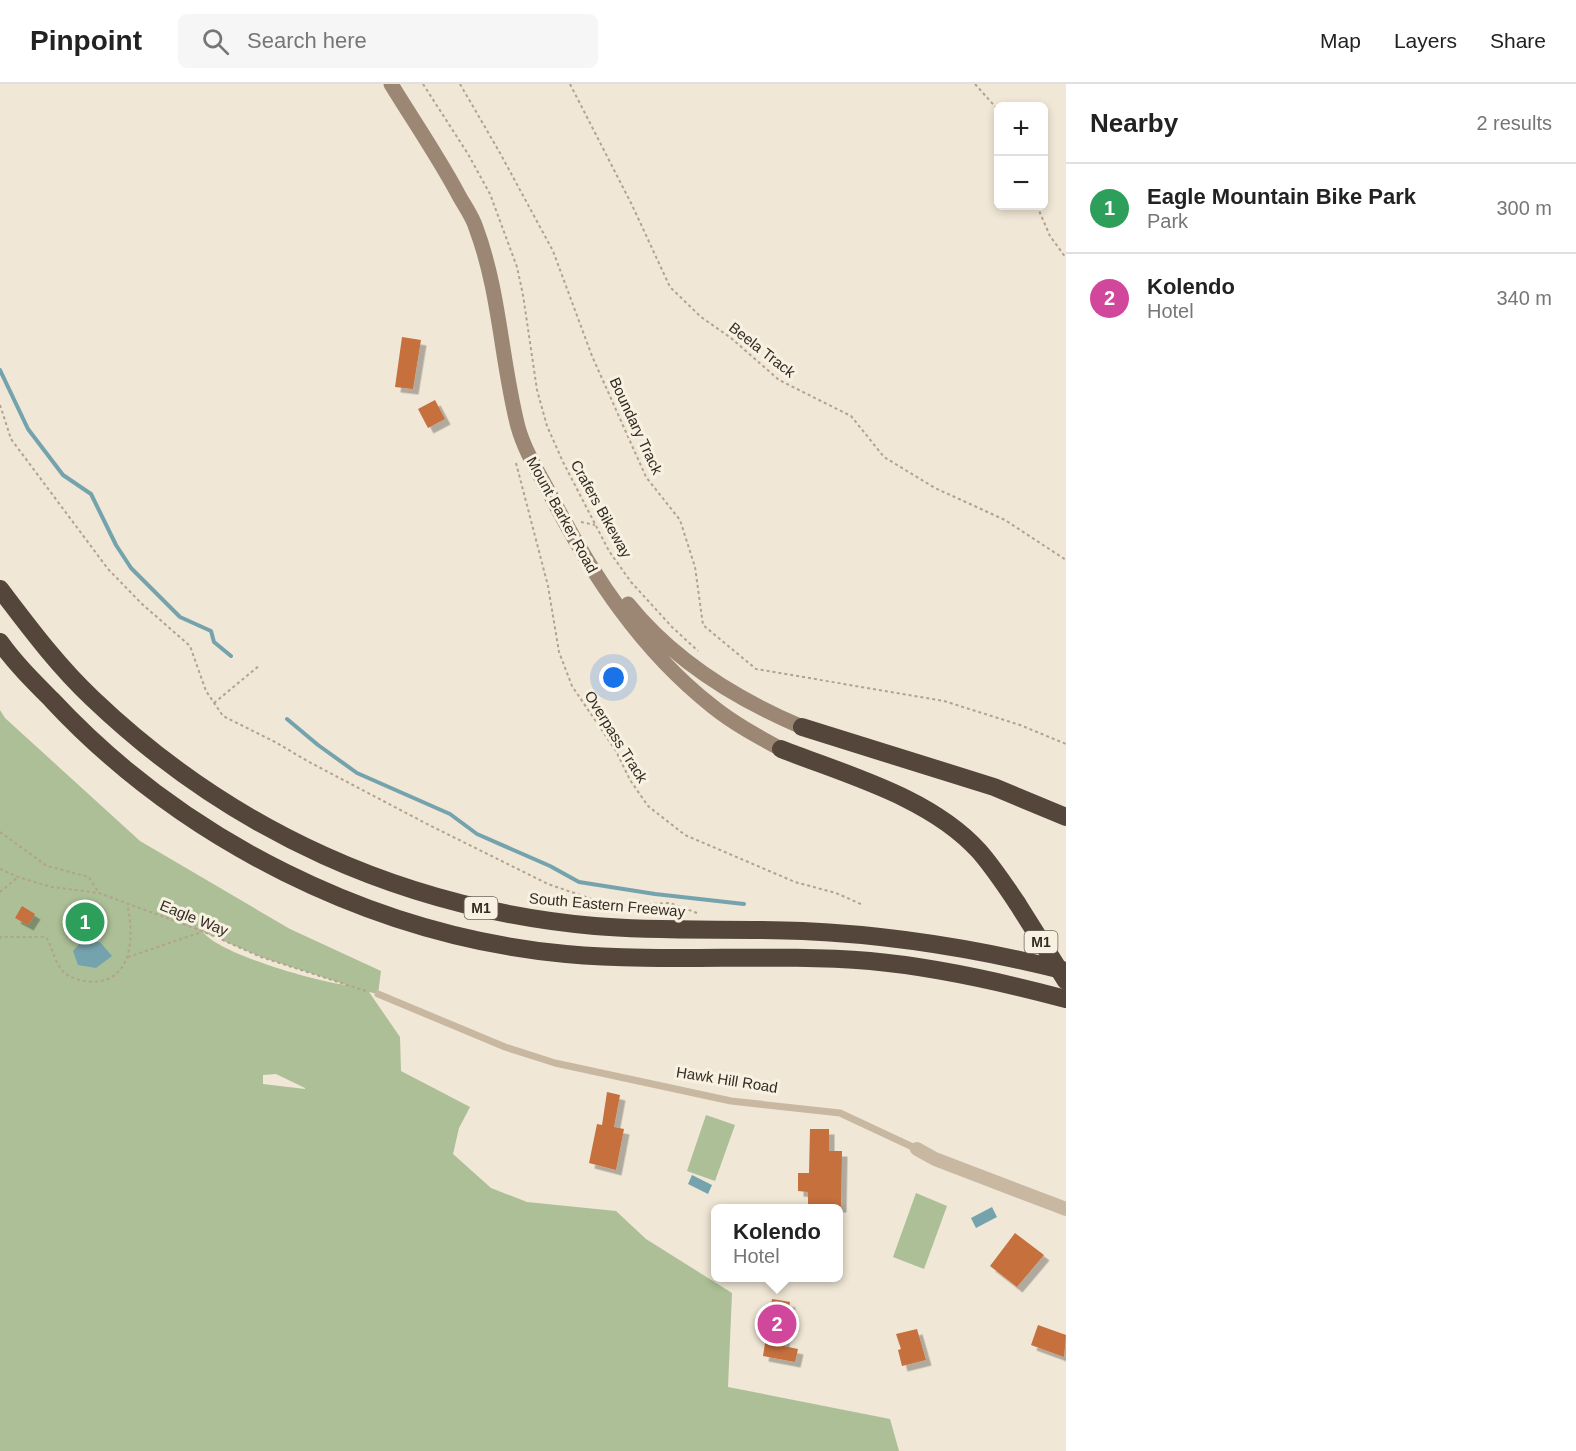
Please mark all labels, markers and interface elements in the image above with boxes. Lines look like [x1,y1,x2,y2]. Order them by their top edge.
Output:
search box [178,14,598,68]
text: Pinpoint [30,25,142,56]
icon: search [199,25,232,58]
text: Search here [247,28,367,53]
text: Map [1320,29,1361,52]
text: Layers [1394,29,1457,52]
text: Share [1490,29,1546,52]
map controls [994,102,1048,210]
button: + [994,102,1048,156]
text: Nearby [1090,108,1178,138]
text: 2 results [1476,112,1552,134]
button: − [994,156,1048,210]
text: Eagle Mountain Bike Park [1147,184,1416,209]
text: 1 [1104,197,1115,219]
text: 300 m [1496,197,1552,219]
text: Park [1147,210,1188,232]
text: Kolendo [1147,274,1235,299]
text: 2 [1104,287,1115,309]
text: 340 m [1496,287,1552,309]
text: Hotel [1147,300,1194,322]
street label: Beela Track [726,319,799,381]
street label: Boundary Track [607,375,667,477]
street label: Mount Barker Road [523,454,601,576]
street label: Crafers Bikeway [568,457,636,561]
your location [599,663,628,692]
street label: Overpass Track [581,688,652,786]
street label: South Eastern Freeway [528,889,686,920]
street label: Eagle Way [158,896,231,939]
road number: M1 [464,897,498,919]
pin: 1 [66,900,104,944]
road number: M1 [1024,931,1058,953]
street label: Hawk Hill Road [675,1063,779,1096]
popup [711,1204,843,1282]
text: Kolendo [733,1219,821,1244]
text: Hotel [733,1245,780,1267]
pin: 2 [758,1302,796,1346]

